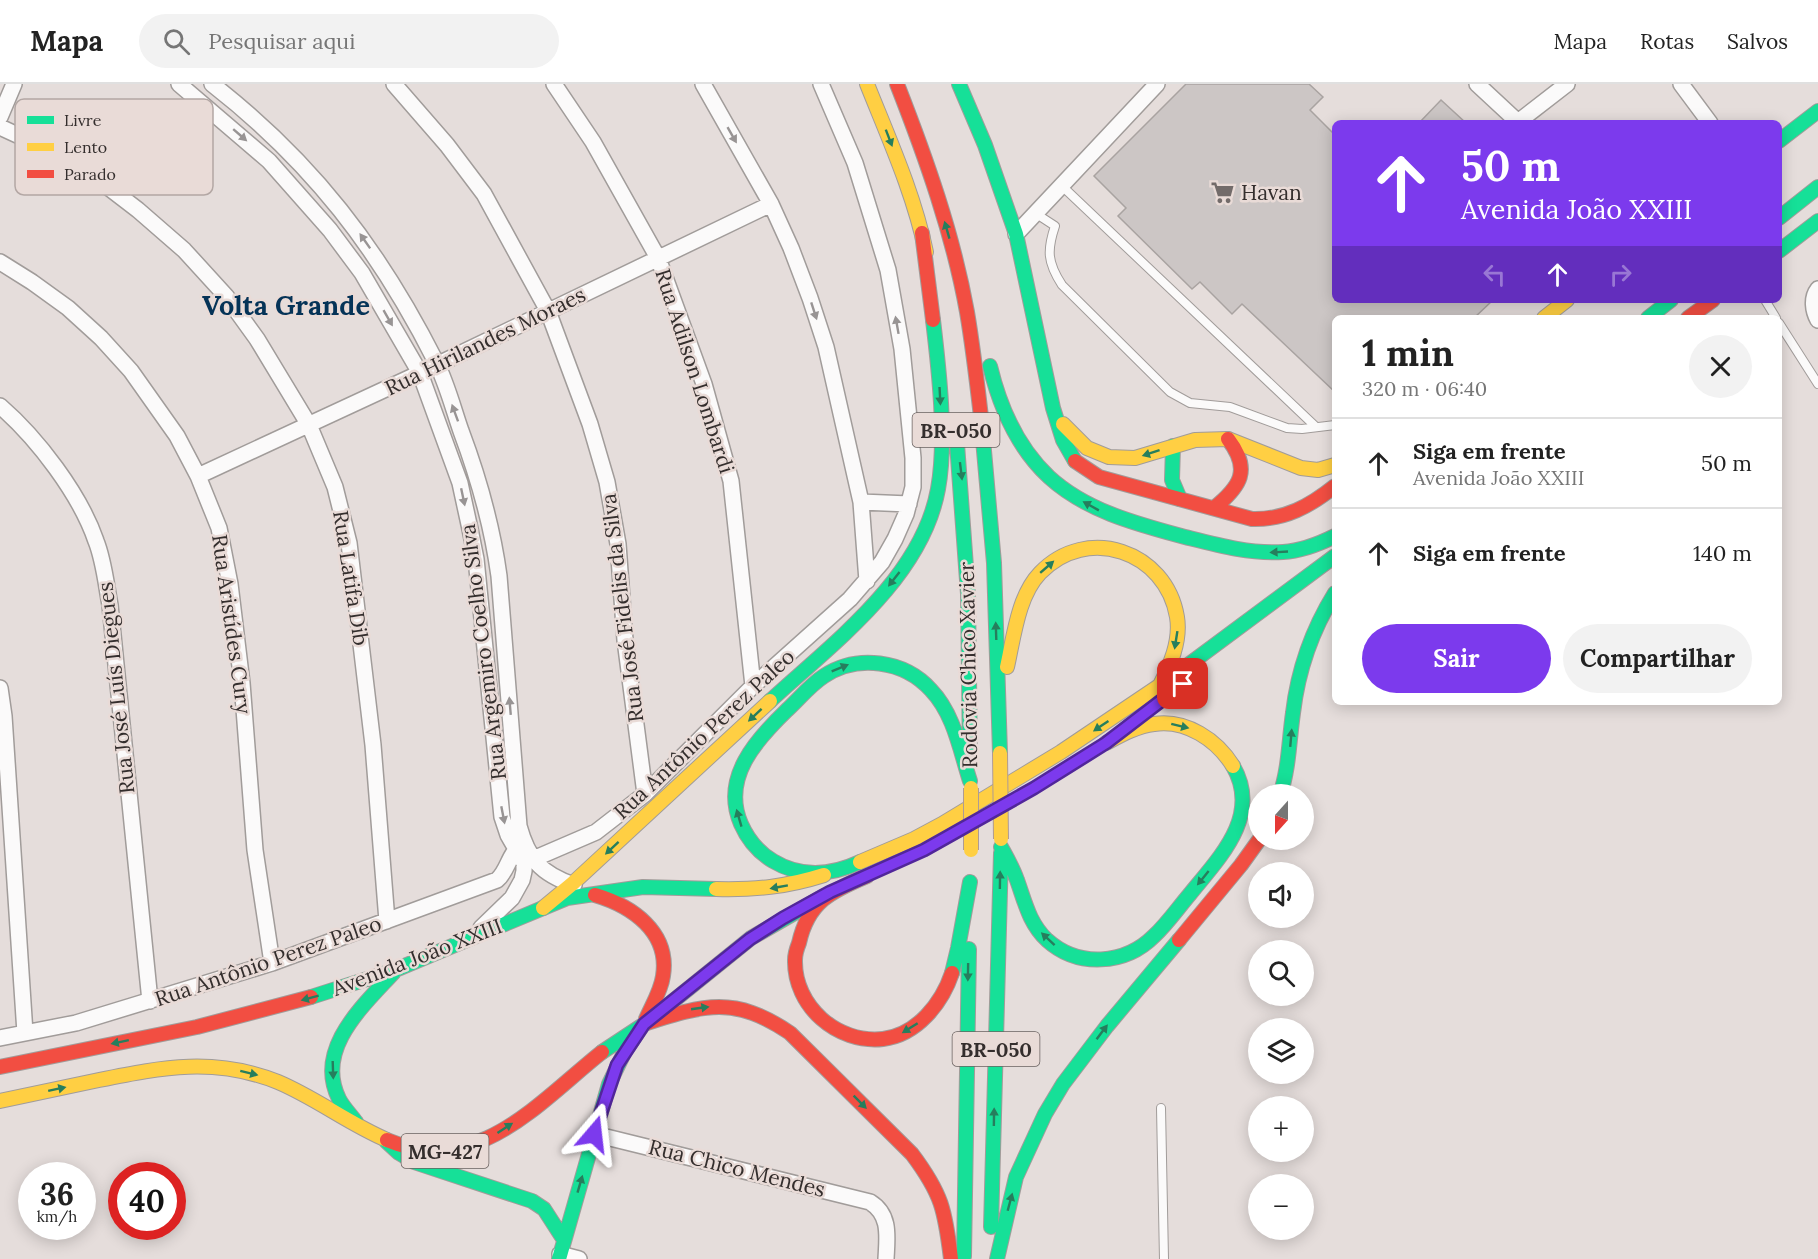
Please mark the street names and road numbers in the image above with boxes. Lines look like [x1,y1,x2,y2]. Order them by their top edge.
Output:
street label: Rua Adilson Lombardi [649,265,741,477]
street label: Rua Hirilandes Moraes [380,281,590,401]
road number: BR-050 [912,413,1000,447]
street label: Rua José Fidelis da Silva [595,492,649,724]
street label: Rua Latifa Dib [327,508,375,648]
street label: Rua Argemiro Coelho Silva [454,522,512,781]
street label: Rua Aristídes Cury [206,533,258,715]
street label: Rodovia Chico Xavier [953,561,983,769]
street label: Rua José Luís Diegues [91,581,141,795]
street label: Rua Antônio Perez Paleo [608,643,800,825]
street label: Rua Antônio Perez Paleo [151,910,385,1012]
street label: Avenida João XXIII [327,912,506,1002]
road number: BR-050 [952,1032,1040,1066]
street label: Rua Chico Mendes [646,1133,828,1203]
road number: MG-427 [402,1134,488,1168]

